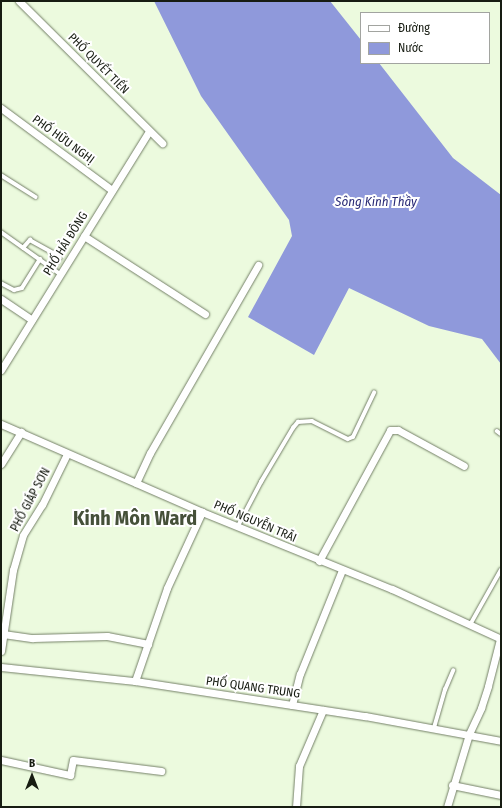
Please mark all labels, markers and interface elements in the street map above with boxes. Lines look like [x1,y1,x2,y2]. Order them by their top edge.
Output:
legend [360,12,490,64]
text: Đường [398,21,430,35]
street label: PHỐ QUYẾT TIẾN [65,31,131,97]
text: Nước [398,41,423,55]
street label: PHỐ HỮU NGHỊ [29,113,97,167]
water label: Sông Kinh Thầy [335,194,417,210]
street label: PHỐ HẢI ĐÔNG [41,210,91,278]
street label: PHỐ GIÁP SƠN [8,466,54,534]
street label: PHỐ NGUYỄN TRÃI [212,498,298,546]
district label: Kinh Môn Ward [73,506,197,530]
street label: PHỐ QUANG TRUNG [205,674,301,702]
north arrow [12,756,52,796]
text: B [29,757,35,770]

